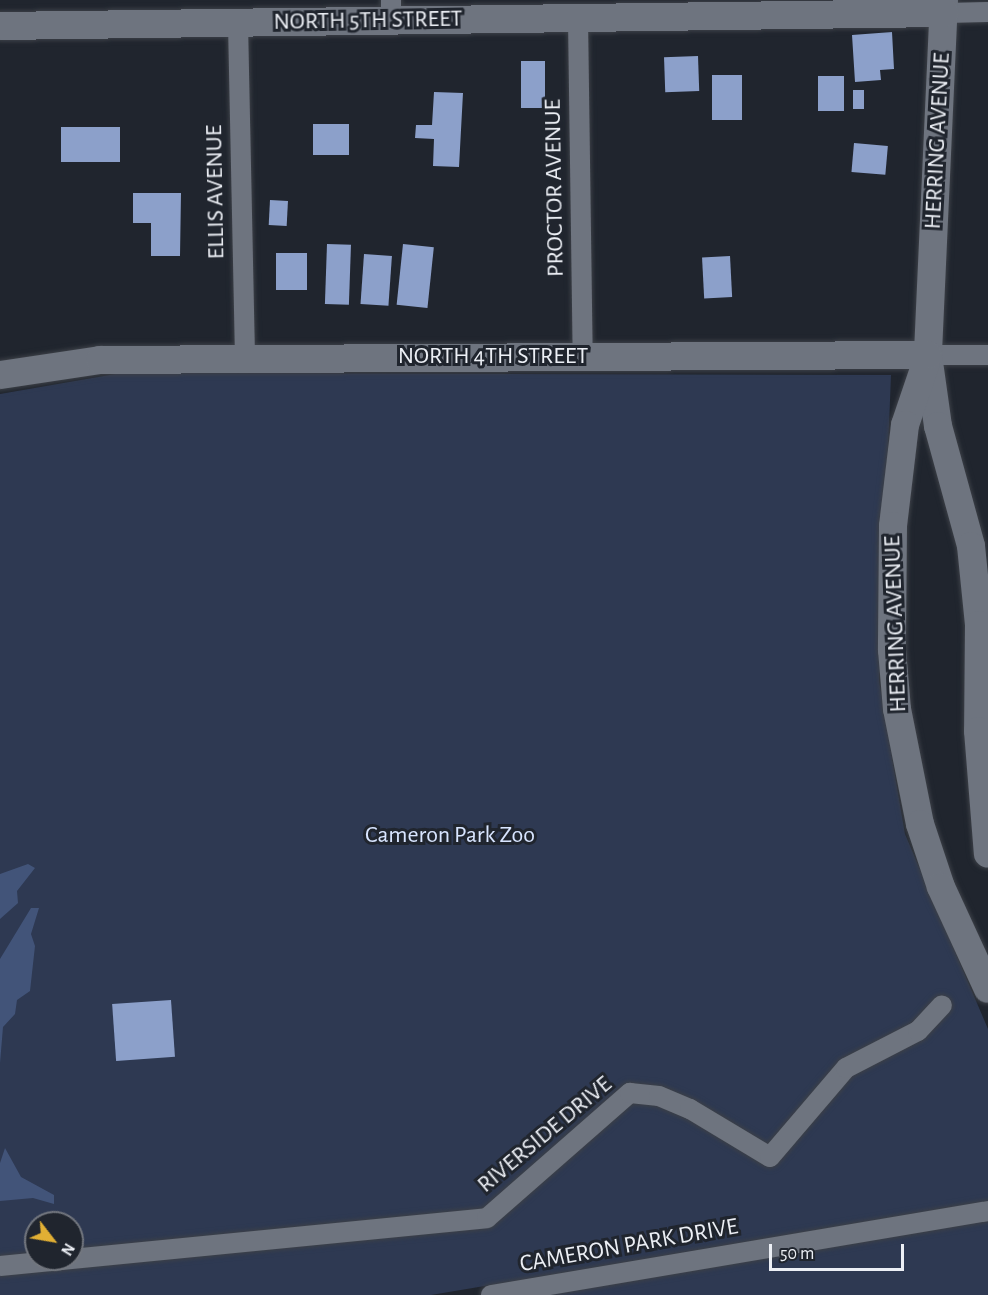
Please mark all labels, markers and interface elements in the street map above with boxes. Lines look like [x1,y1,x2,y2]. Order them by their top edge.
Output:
street label: NORTH 5TH STREET [273,5,463,37]
street label: HERRING AVENUE [919,52,957,230]
street label: PROCTOR AVENUE [539,99,571,277]
street label: ELLIS AVENUE [200,124,232,260]
street label: NORTH 4TH STREET [398,343,588,371]
street label: HERRING AVENUE [879,535,913,713]
park label: Cameron Park Zoo [365,822,535,850]
street label: RIVERSIDE DRIVE [472,1070,618,1200]
north arrow [24,1211,84,1271]
street label: CAMERON PARK DRIVE [518,1213,740,1279]
scale bar [772,1232,907,1270]
text: N [58,1240,77,1258]
text: 50 m [780,1245,814,1263]

